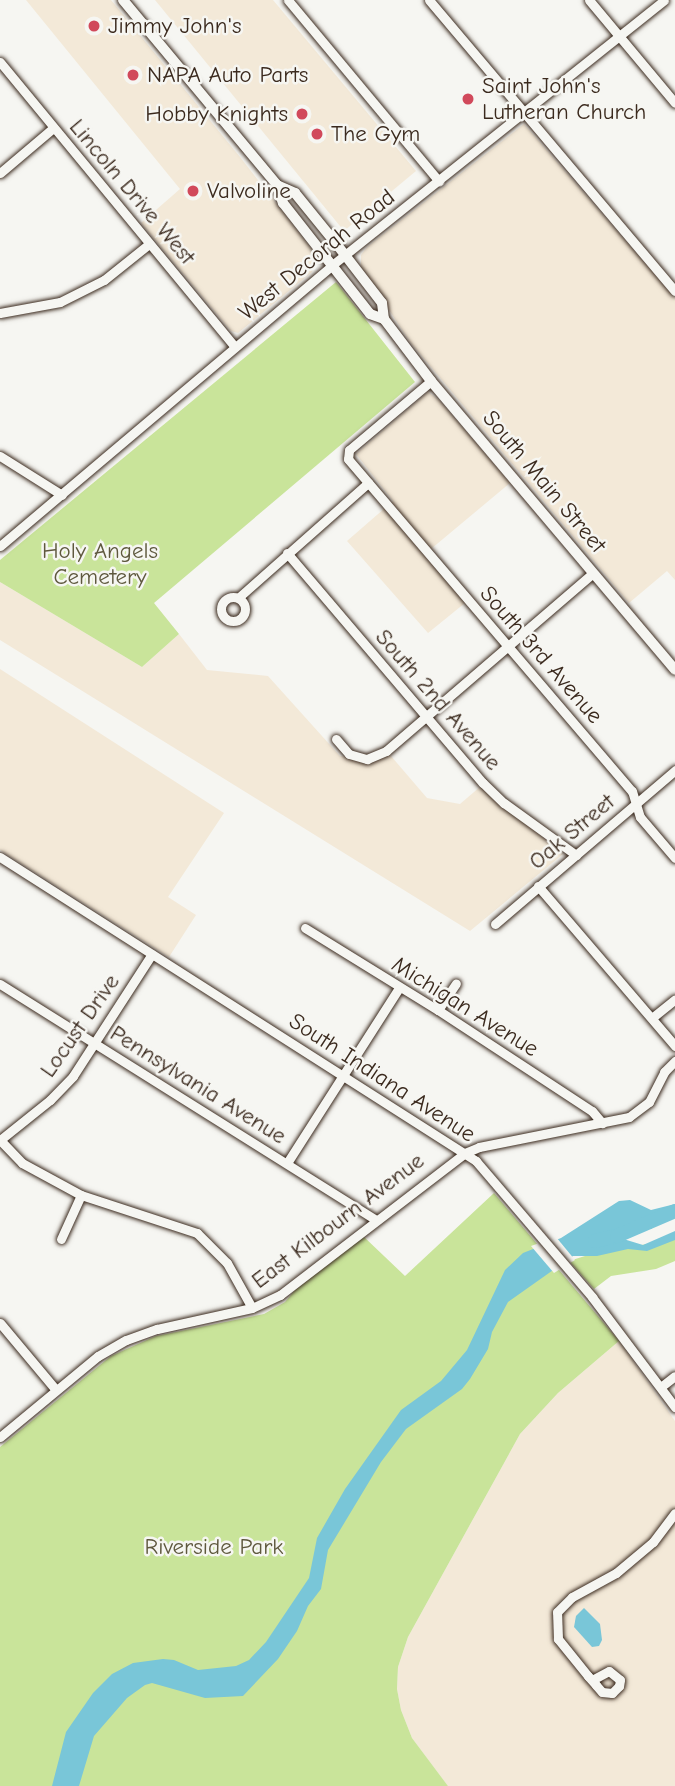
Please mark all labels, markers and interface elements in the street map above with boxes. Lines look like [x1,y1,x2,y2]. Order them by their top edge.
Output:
place label: Jimmy John's [108,12,242,40]
marker: Jimmy John's [86,18,102,34]
place label: NAPA Auto Parts [147,61,308,89]
marker: NAPA Auto Parts [125,67,141,83]
place label: Saint John's Lutheran Church [482,72,646,126]
marker: Saint John's Lutheran Church [460,91,476,107]
place label: Hobby Knights [145,100,288,128]
marker: Hobby Knights [294,106,310,122]
street label: Lincoln Drive West [63,114,201,270]
place label: The Gym [331,120,420,148]
marker: The Gym [309,126,325,142]
place label: Valvoline [207,177,291,205]
marker: Valvoline [185,183,201,199]
street label: West Decorah Road [233,183,401,327]
street label: South Main Street [476,405,612,559]
park label: Holy Angels Cemetery [42,537,158,591]
street label: South 3rd Avenue [474,581,608,729]
street label: South 2nd Avenue [369,624,507,776]
street label: Oak Street [524,788,620,876]
street label: Michigan Avenue [387,951,543,1063]
street label: Locust Drive [34,969,126,1083]
street label: South Indiana Avenue [284,1007,480,1149]
street label: Pennsylvania Avenue [105,1020,291,1150]
street label: East Kilbourn Avenue [246,1147,430,1295]
park label: Riverside Park [145,1533,283,1561]

